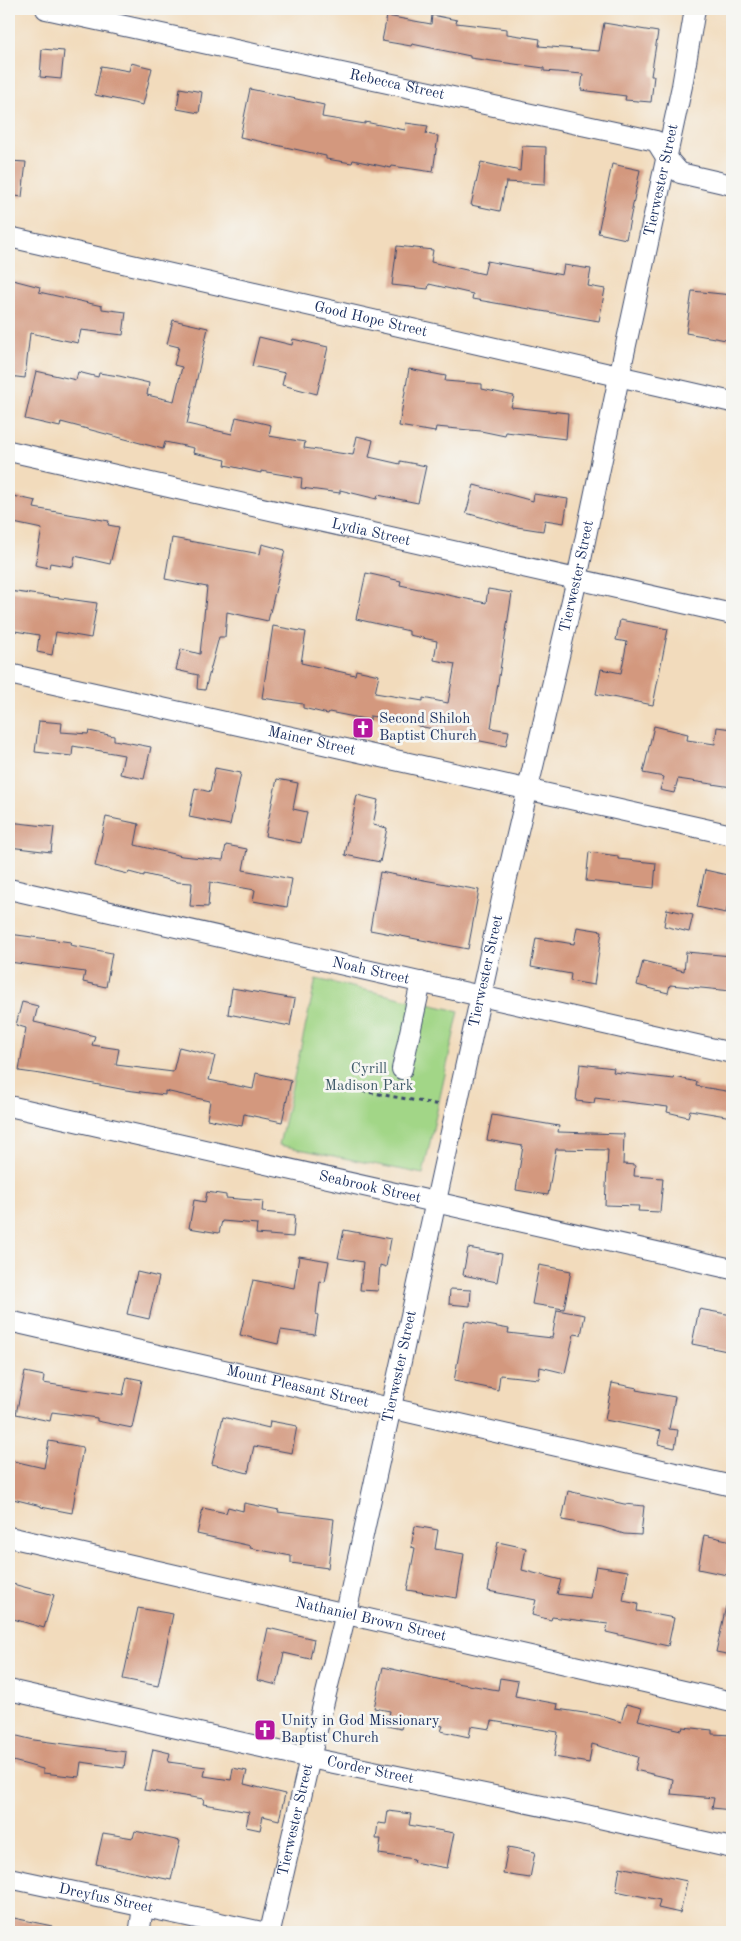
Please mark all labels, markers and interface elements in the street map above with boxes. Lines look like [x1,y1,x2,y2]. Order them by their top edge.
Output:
street label: Rebecca Street [348,67,446,102]
street label: Tierwester Street [642,123,681,238]
street label: Good Hope Street [313,299,429,340]
street label: Lydia Street [330,516,412,549]
street label: Tierwester Street [557,519,597,634]
place label: Second Shiloh Baptist Church [379,712,477,744]
church icon: Second Shiloh Baptist Church [351,716,375,740]
street label: Mainer Street [266,724,357,758]
street label: Tierwester Street [467,914,506,1029]
street label: Noah Street [331,955,411,987]
park label: Cyrill Madison Park [324,1062,414,1094]
street label: Seabrook Street [317,1169,422,1206]
street label: Tierwester Street [380,1309,419,1424]
street label: Mount Pleasant Street [225,1363,370,1410]
street label: Nathaniel Brown Street [294,1595,448,1644]
place label: Unity in God Missionary Baptist Church [281,1714,440,1746]
church icon: Unity in God Missionary Baptist Church [253,1718,277,1742]
street label: Corder Street [325,1754,415,1787]
street label: Tierwester Street [276,1762,316,1877]
street label: Dreyfus Street [57,1881,154,1916]

